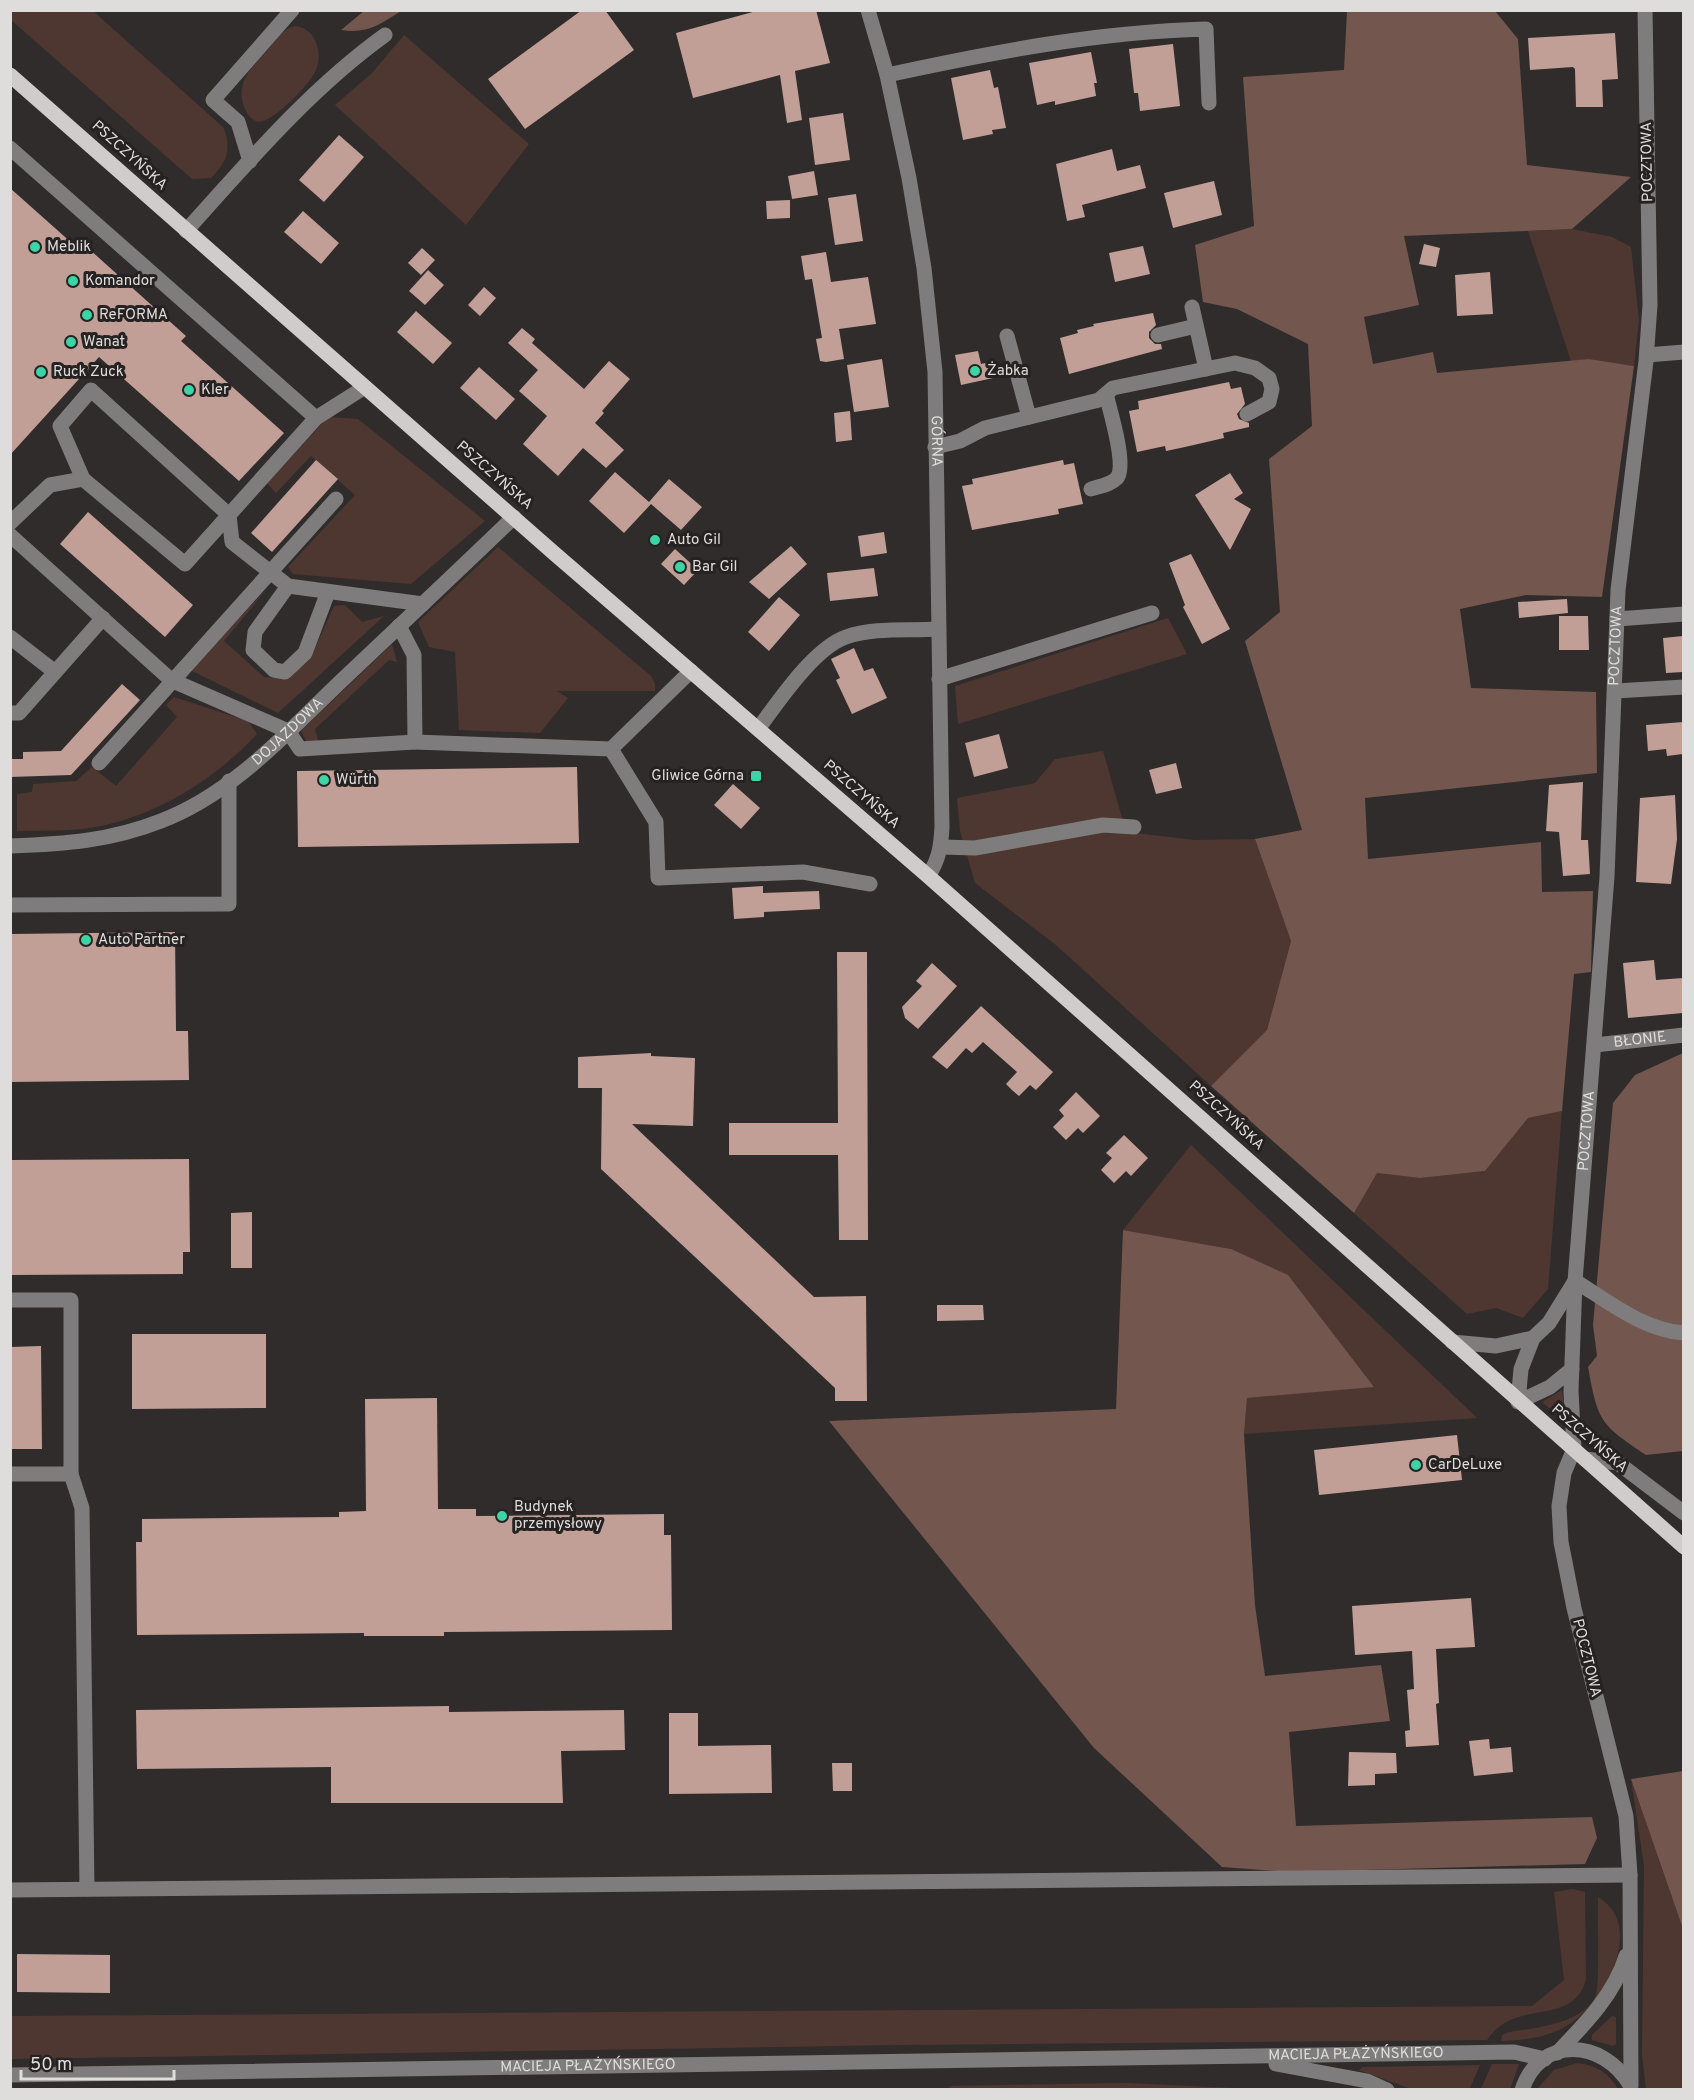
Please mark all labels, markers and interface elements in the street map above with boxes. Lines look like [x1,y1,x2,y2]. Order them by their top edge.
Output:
street label: PSZCZYŃSKA [87,116,171,195]
street label: POCZTOWA [1638,122,1658,202]
place label: Meblik [47,238,91,257]
marker: Meblik [28,240,42,254]
place label: Komandor [85,272,155,291]
marker: Komandor [66,274,80,288]
place label: ReFORMA [99,306,168,325]
marker: ReFORMA [80,308,94,322]
place label: Wanat [83,333,125,352]
marker: Wanat [64,335,78,349]
place label: Żabka [987,361,1029,381]
place label: Ruck Zuck [53,363,124,382]
marker: Żabka [968,364,982,378]
marker: Ruck Zuck [34,365,48,379]
place label: Kler [201,381,229,400]
marker: Kler [182,383,196,397]
street label: GÓRNA [926,415,947,467]
street label: PSZCZYŃSKA [452,437,537,514]
place label: Auto Gil [667,531,721,550]
marker: Auto Gil [648,533,662,547]
place label: Bar Gil [692,558,737,577]
marker: Bar Gil [673,560,687,574]
street label: POCZTOWA [1605,605,1627,686]
street label: DOJAZDOWA [248,694,328,770]
street label: PSZCZYŃSKA [819,756,904,833]
place label: Gliwice Górna [651,767,744,786]
marker: Gliwice Górna [749,769,763,783]
place label: Würth [336,771,377,790]
marker: Würth [317,773,331,787]
place label: Auto Partner [98,931,185,950]
marker: Auto Partner [79,933,93,947]
street label: BŁONIE [1612,1028,1667,1052]
street label: PSZCZYŃSKA [1184,1076,1268,1155]
street label: POCZTOWA [1574,1090,1600,1172]
street label: PSZCZYŃSKA [1547,1400,1632,1477]
place label: CarDeLuxe [1428,1456,1502,1475]
marker: CarDeLuxe [1409,1458,1423,1472]
place label: Budynek przemysłowy [514,1498,602,1534]
marker: Budynek przemysłowy [495,1509,509,1523]
street label: POCZTOWA [1567,1617,1605,1699]
scale bar [21,2043,174,2081]
street label: MACIEJA PŁAŻYŃSKIEGO [1268,2043,1444,2065]
text: 50 m [30,2054,72,2077]
street label: MACIEJA PŁAŻYŃSKIEGO [500,2055,676,2077]

